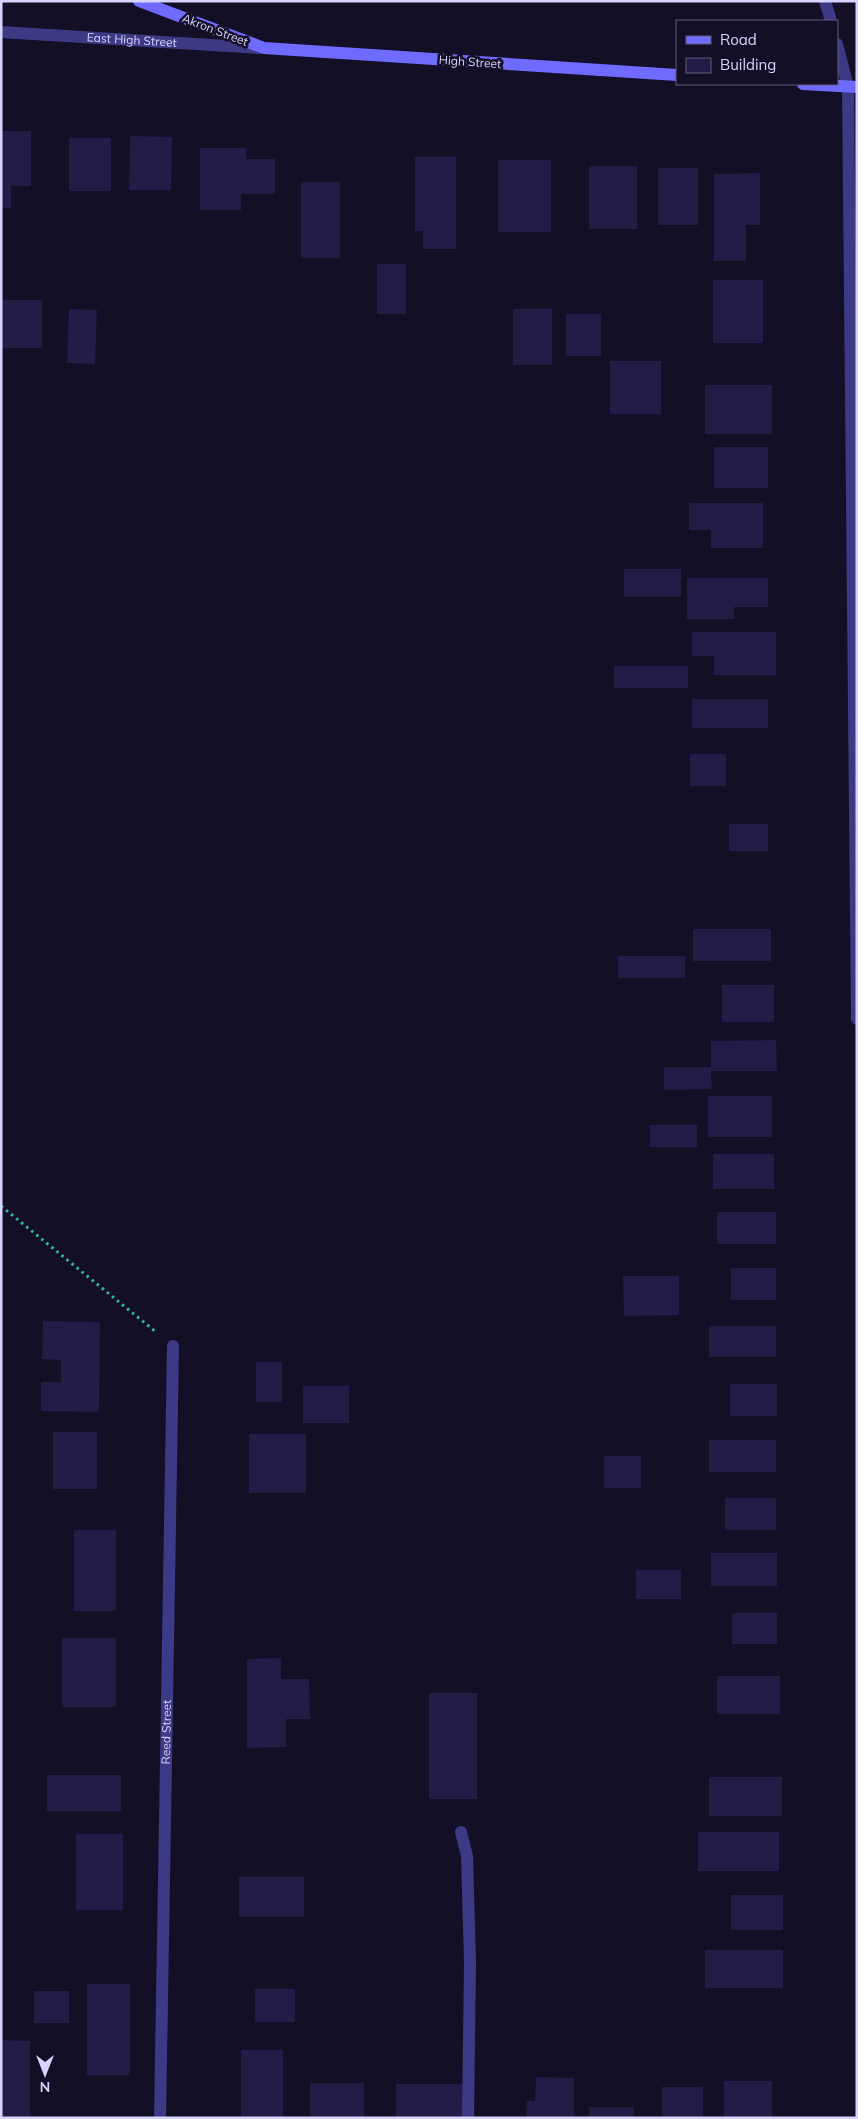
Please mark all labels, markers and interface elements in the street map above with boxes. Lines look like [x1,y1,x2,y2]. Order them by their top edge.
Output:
street label: Akron Street [180,10,250,49]
legend [676,20,838,85]
street label: East High Street [86,29,177,50]
text: Road [720,30,757,49]
street label: High Street [438,52,502,71]
text: Building [720,55,776,74]
street label: Reed Street [158,1700,174,1765]
north arrow [20,2049,70,2099]
text: N [40,2078,50,2096]

